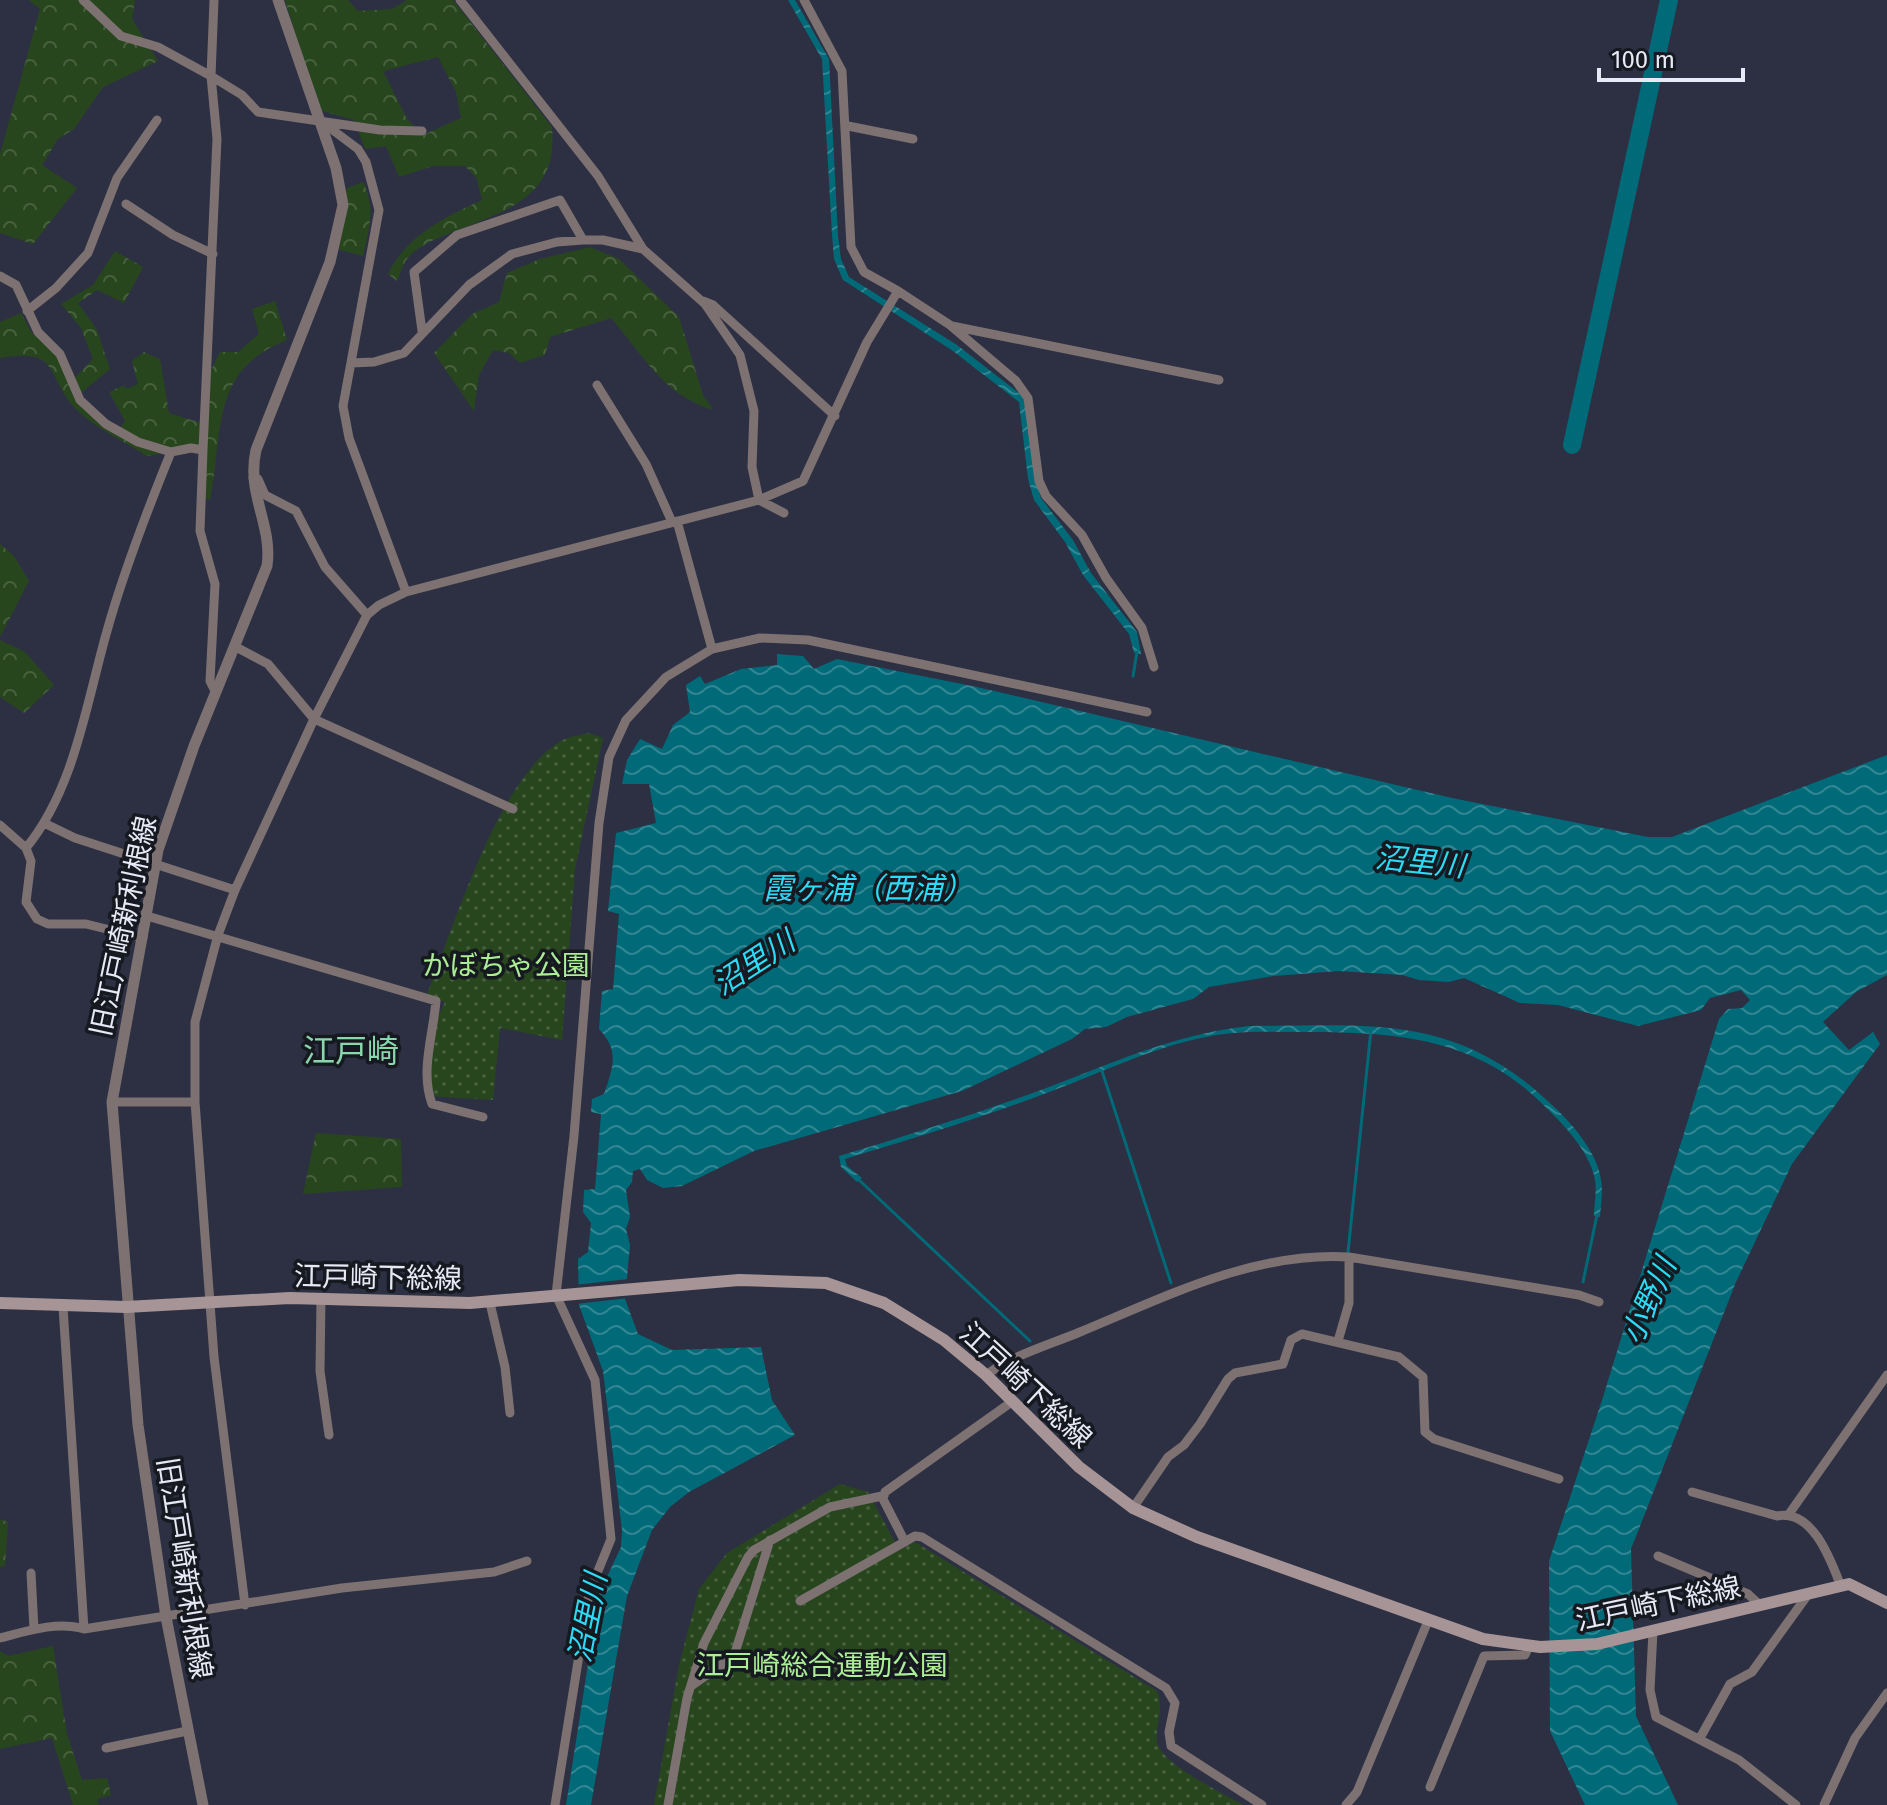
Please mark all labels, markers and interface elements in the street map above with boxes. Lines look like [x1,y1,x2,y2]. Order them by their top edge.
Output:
scale bar [1599,32,1743,82]
text: 100 m [1611,46,1675,74]
street label: 旧江戸崎新利根線 [84,813,163,1039]
water label: 沼里川 [1373,839,1470,885]
water label: 霞ヶ浦（西浦） [763,871,973,907]
water label: 沼里川 [706,922,804,1003]
park label: かぼちゃ公園 [422,949,590,982]
district label: 江戸崎 [303,1032,399,1070]
water label: 小野川 [1614,1250,1685,1349]
street label: 江戸崎下総線 [294,1260,462,1295]
street label: 江戸崎下総線 [953,1316,1098,1455]
street label: 旧江戸崎新利根線 [151,1455,218,1681]
water label: 沼里川 [562,1567,615,1666]
street label: 江戸崎下総線 [1573,1570,1744,1637]
park label: 江戸崎総合運動公園 [696,1649,948,1682]

